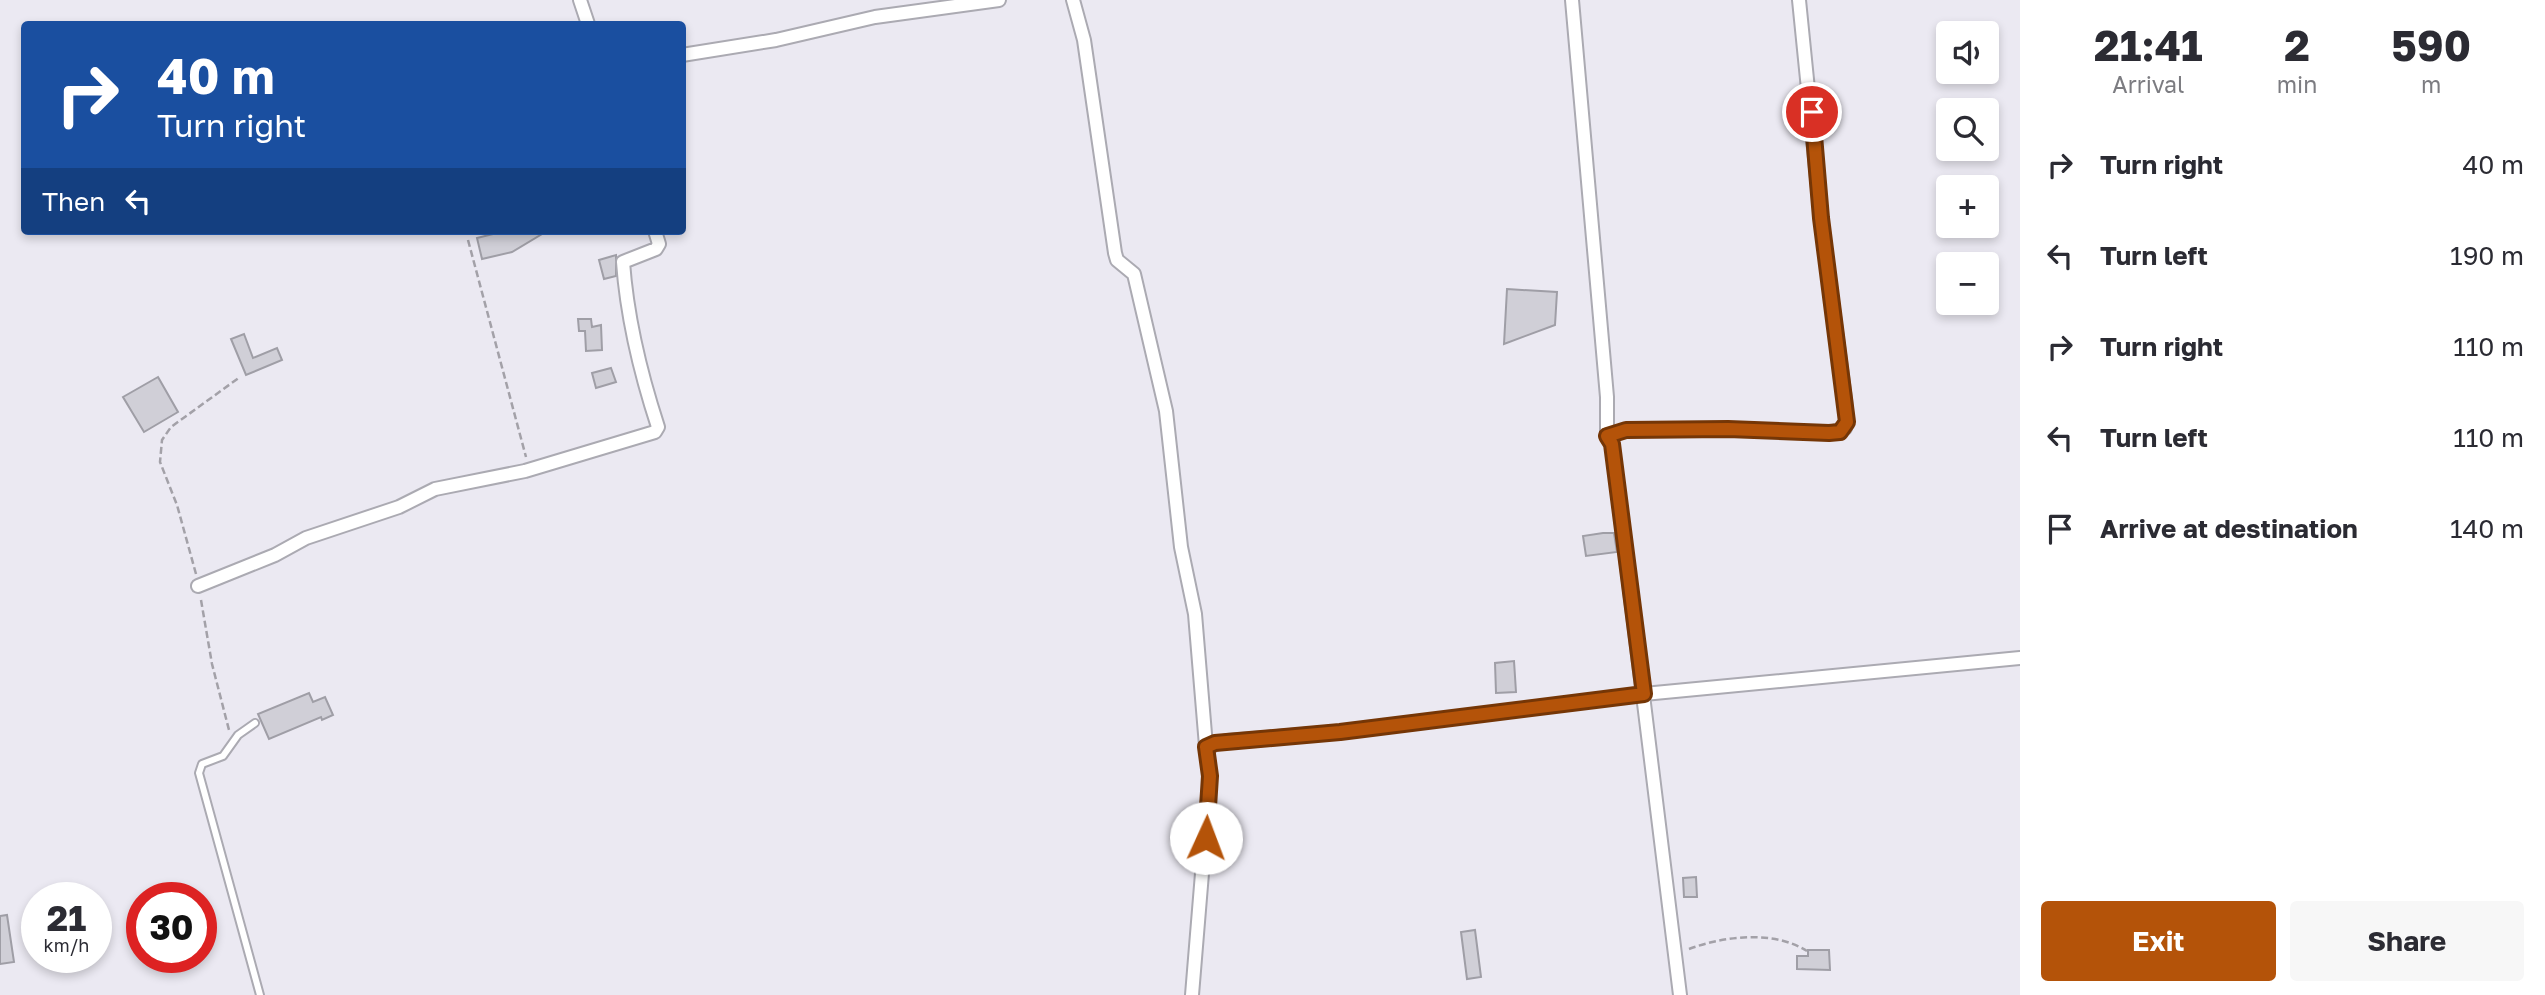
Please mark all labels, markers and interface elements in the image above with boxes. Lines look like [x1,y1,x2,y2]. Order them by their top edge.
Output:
text: 21:41 [2094,20,2203,70]
text: 2 [2284,20,2310,70]
text: 590 [2391,20,2471,70]
map controls [1936,21,1999,315]
button: sound [1936,21,1999,84]
text: 40 m [157,46,275,105]
icon: right [42,49,133,140]
text: Arrival [2112,70,2184,98]
text: min [2277,70,2317,98]
text: m [2421,70,2441,98]
pin [1782,82,1842,142]
icon: arrive [1793,93,1831,131]
button: search [1936,98,1999,161]
text: Turn right [157,106,306,144]
icon: right [2041,146,2079,184]
text: Turn right [2100,149,2223,180]
text: 40 m [2463,149,2524,180]
button: + [1936,175,1999,238]
icon: left [119,182,157,220]
text: Then [42,186,105,217]
icon: left [2041,237,2079,275]
text: Turn left [2100,240,2208,271]
text: 190 m [2450,240,2524,271]
button: − [1936,252,1999,315]
icon: right [2041,328,2079,366]
text: Turn right [2100,331,2223,362]
text: 110 m [2453,331,2524,362]
icon: left [2041,419,2079,457]
text: Turn left [2100,422,2208,453]
text: 110 m [2453,422,2524,453]
icon: arrive [2041,510,2079,548]
text: Arrive at destination [2100,513,2358,544]
text: 140 m [2450,513,2524,544]
position arrow [1169,801,1243,875]
speed limit sign: 30 [126,882,217,973]
text: 21 [47,897,86,939]
button: Exit [2041,901,2276,981]
button: Share [2290,901,2524,981]
text: km/h [44,934,89,956]

